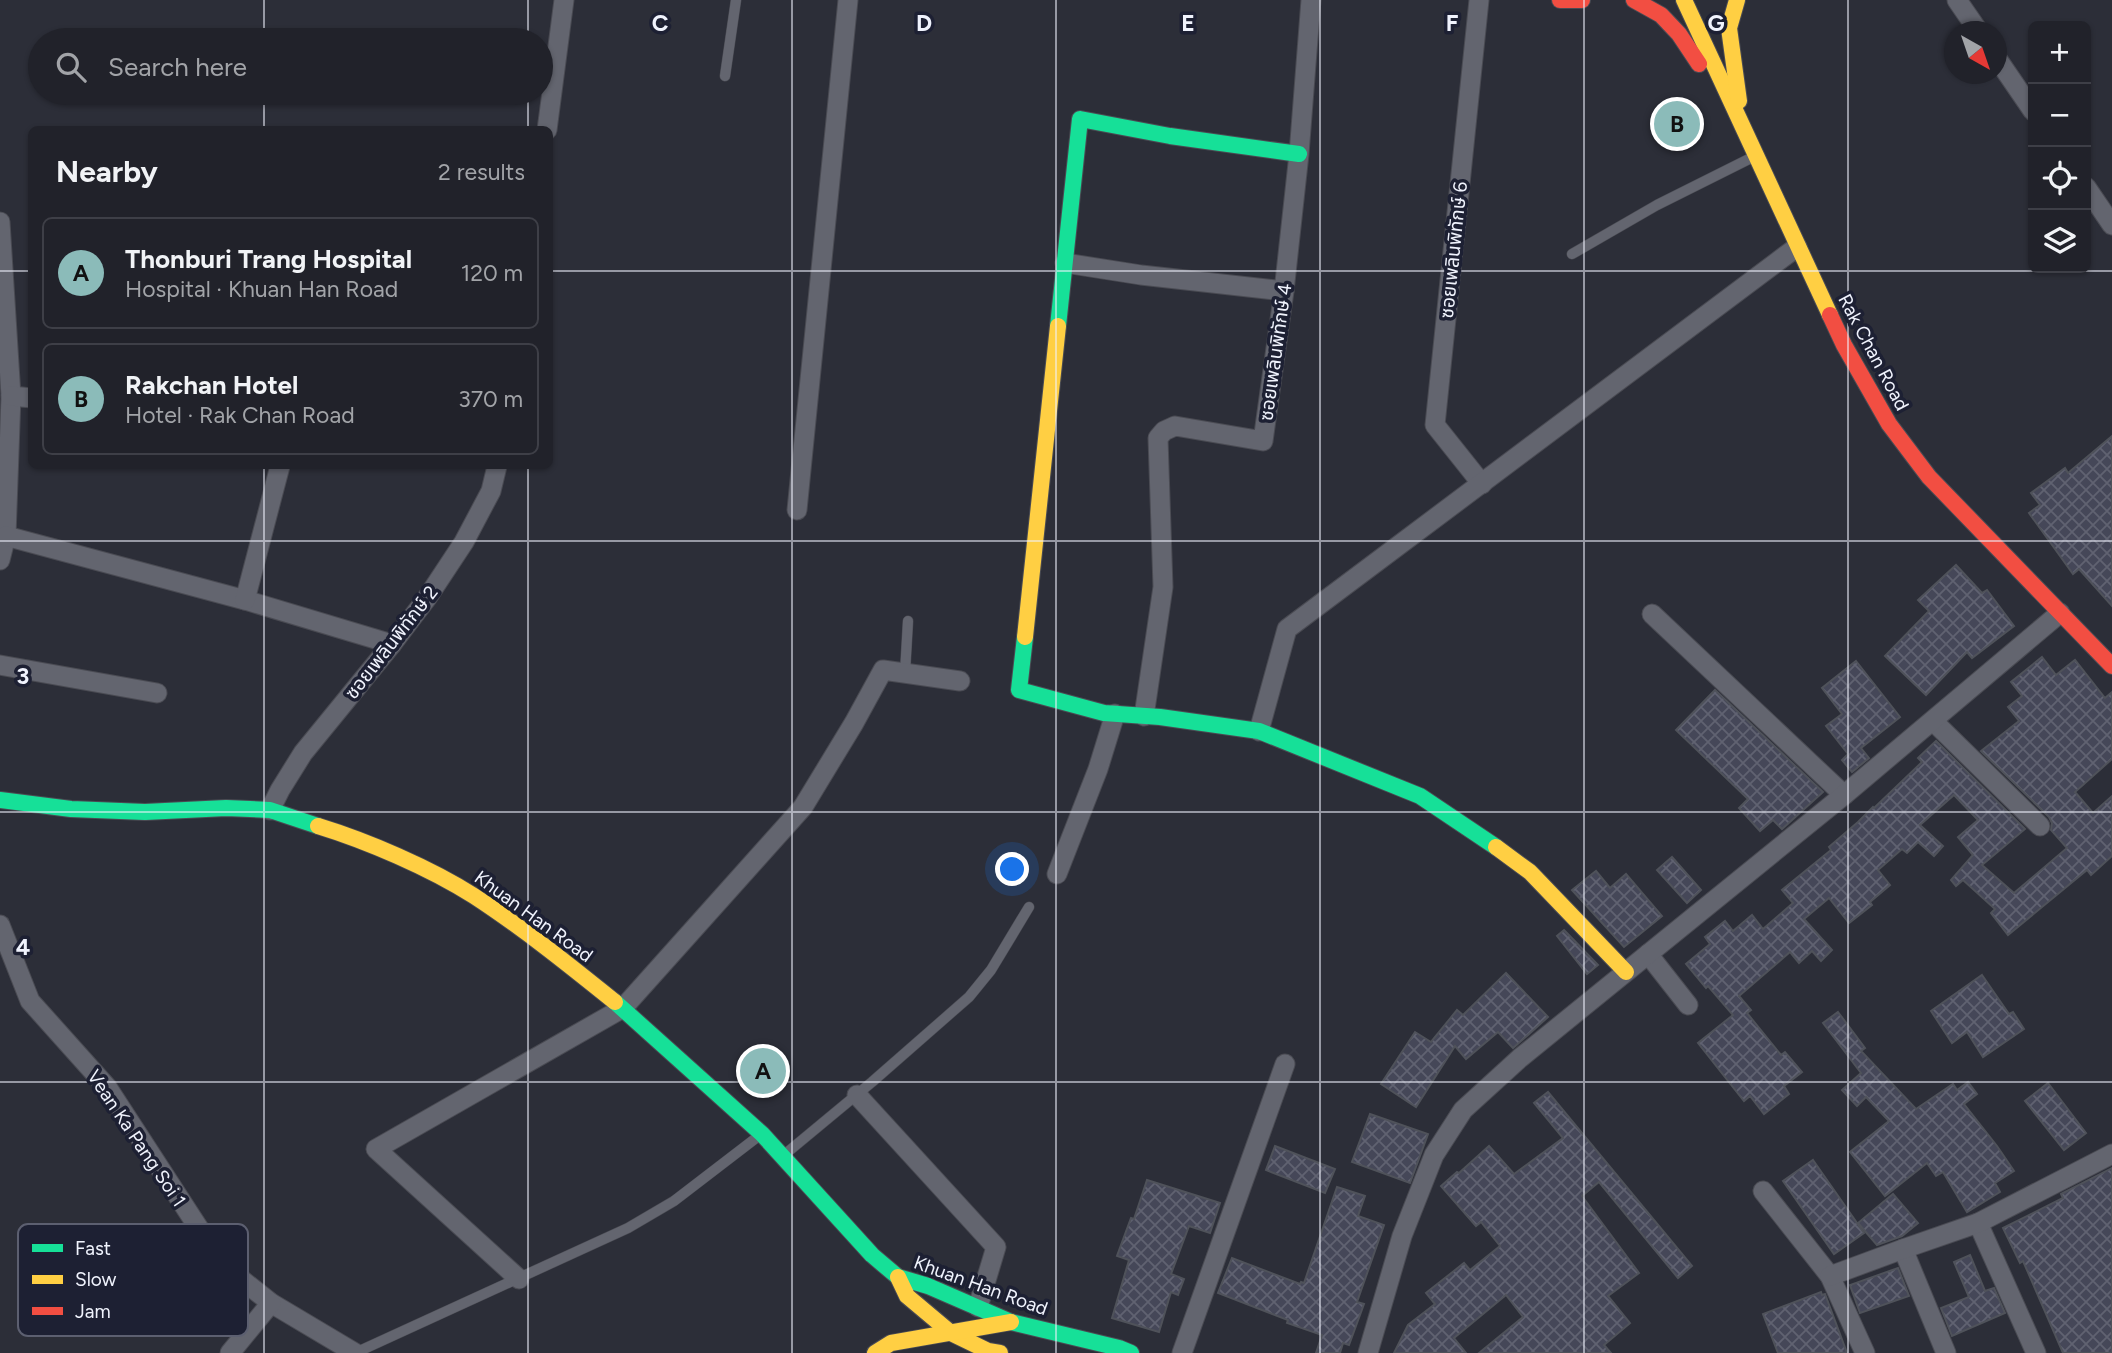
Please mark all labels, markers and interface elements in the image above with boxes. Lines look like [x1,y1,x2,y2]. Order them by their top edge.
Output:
text: C [652,9,669,37]
text: D [916,9,932,37]
text: E [1181,9,1195,37]
text: F [1446,9,1459,37]
text: G [1707,9,1725,37]
north arrow [1944,21,2007,84]
map controls [2028,21,2091,273]
button: + [2028,21,2091,84]
search box [28,28,553,105]
icon: search [52,48,90,86]
text: Search here [108,51,247,83]
button: − [2028,84,2091,147]
pin: B [1654,98,1700,150]
button: locate [2028,147,2091,210]
text: Nearby [56,153,158,190]
text: 2 results [438,158,525,186]
street label: ซอยเพลินพิทักษ์ 6 [1435,180,1472,320]
button: layers [2028,210,2091,273]
text: Thonburi Trang Hospital [125,243,412,275]
text: A [73,259,89,287]
text: 120 m [461,259,523,287]
text: Hospital · Khuan Han Road [125,275,398,303]
street label: ซอยเพลินพิทักษ์ 4 [1254,282,1297,422]
street label: Rak Chan Road [1833,290,1914,414]
text: Rakchan Hotel [125,369,298,401]
text: B [74,385,88,413]
text: 370 m [458,385,523,413]
text: Hotel · Rak Chan Road [125,401,355,429]
street label: ซอยเพลินพิทักษ์ 2 [340,581,443,704]
text: 3 [17,662,29,690]
your location [995,852,1029,886]
street label: Khuan Han Road [470,866,597,967]
text: 4 [16,933,30,961]
pin: A [740,1045,786,1097]
street label: Vean Ka Pang Soi 1 [82,1065,191,1211]
legend [18,1224,248,1336]
text: Fast [75,1237,111,1260]
street label: Khuan Han Road [911,1251,1051,1320]
text: Slow [75,1268,117,1291]
text: Jam [75,1300,111,1323]

